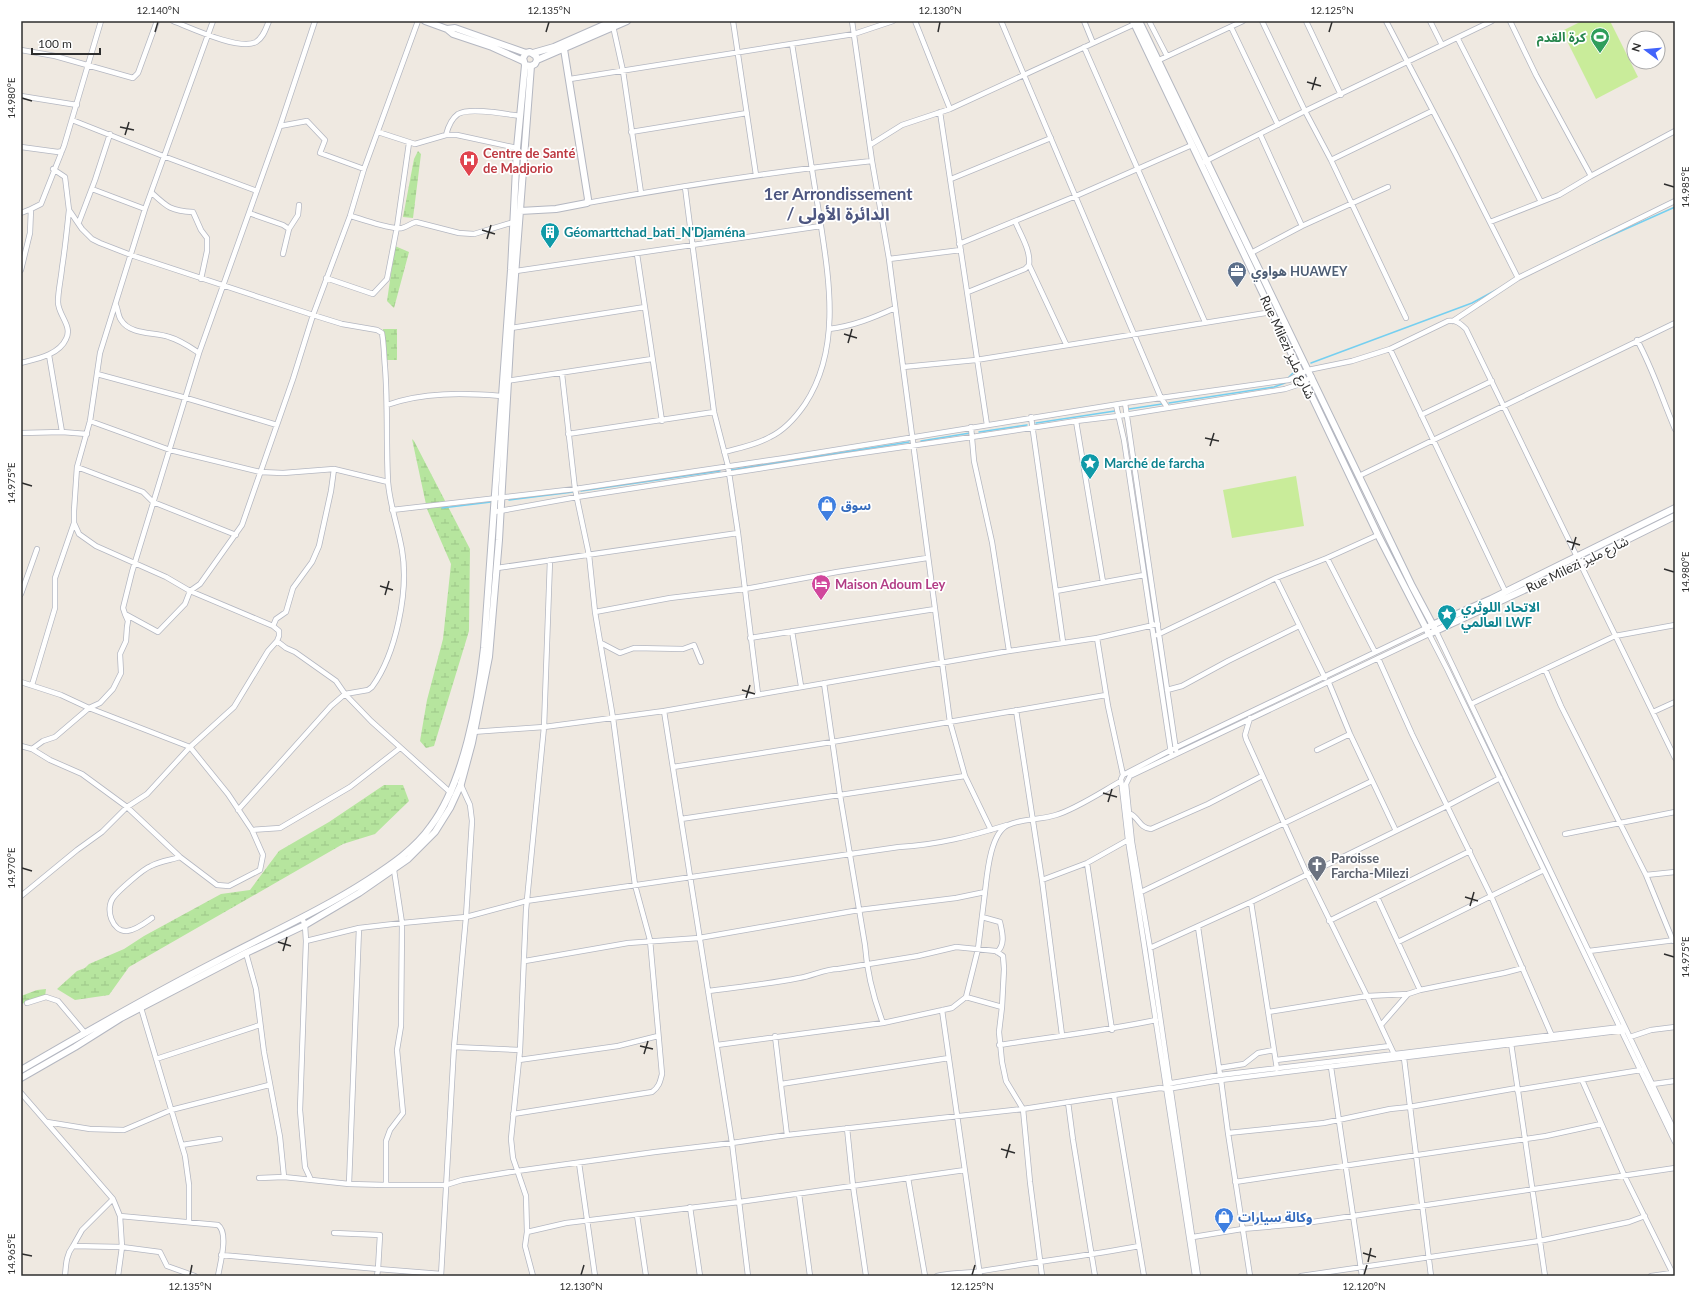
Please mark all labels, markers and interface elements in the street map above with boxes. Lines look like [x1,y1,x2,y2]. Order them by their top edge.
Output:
text: 12.140°N [136,4,180,16]
text: 12.135°N [527,4,571,16]
text: 12.130°N [918,4,962,16]
text: 12.125°N [1310,4,1354,16]
sports icon: كرة القدم [1589,26,1611,54]
place label: كرة القدم [1537,29,1586,47]
scale bar [32,30,100,56]
north arrow [1626,30,1666,70]
text: 100 m [38,36,72,51]
text: N [1628,41,1643,53]
text: 14.980°E [5,77,17,119]
place label: Centre de Santé de Madjorio [483,145,575,176]
hospital icon: Centre de Santé de Madjorio [458,149,480,177]
text: 14.985°E [1679,166,1691,208]
district label: 1er Arrondissement / الدائرة الأولى [763,183,913,224]
building icon: Géomarttchad_bati_N'Djaména [539,221,561,249]
place label: Géomarttchad_bati_N'Djaména [564,224,745,240]
office icon: هواوي HUAWEY [1226,260,1248,288]
place label: هواوي HUAWEY [1251,263,1348,282]
street label: Rue Milezi شارع مليز [1254,293,1319,402]
place icon: Marché de farcha [1079,452,1101,480]
place label: Marché de farcha [1104,455,1205,471]
text: 14.975°E [5,462,17,504]
shop icon: سوق [816,494,838,522]
place label: سوق [841,497,871,513]
street label: Rue Milezi شارع مليز [1523,532,1632,598]
text: 14.980°E [1679,551,1691,593]
hotel icon: Maison Adoum Ley [810,573,832,601]
place label: Maison Adoum Ley [835,576,946,592]
place label: الاتحاد اللوثري العالمي LWF [1461,599,1540,633]
place icon: الاتحاد اللوثري العالمي LWF [1436,603,1458,631]
text: 14.970°E [5,847,17,889]
place label: Paroisse Farcha-Milezi [1331,850,1409,881]
church icon: Paroisse Farcha-Milezi [1306,854,1328,882]
text: 14.975°E [1679,936,1691,978]
shop icon: وكالة سيارات [1213,1206,1235,1234]
place label: وكالة سيارات [1238,1209,1312,1225]
text: 14.965°E [5,1233,17,1275]
text: 12.135°N [168,1280,212,1292]
text: 12.130°N [559,1280,603,1292]
text: 12.125°N [950,1280,994,1292]
text: 12.120°N [1342,1280,1386,1292]

